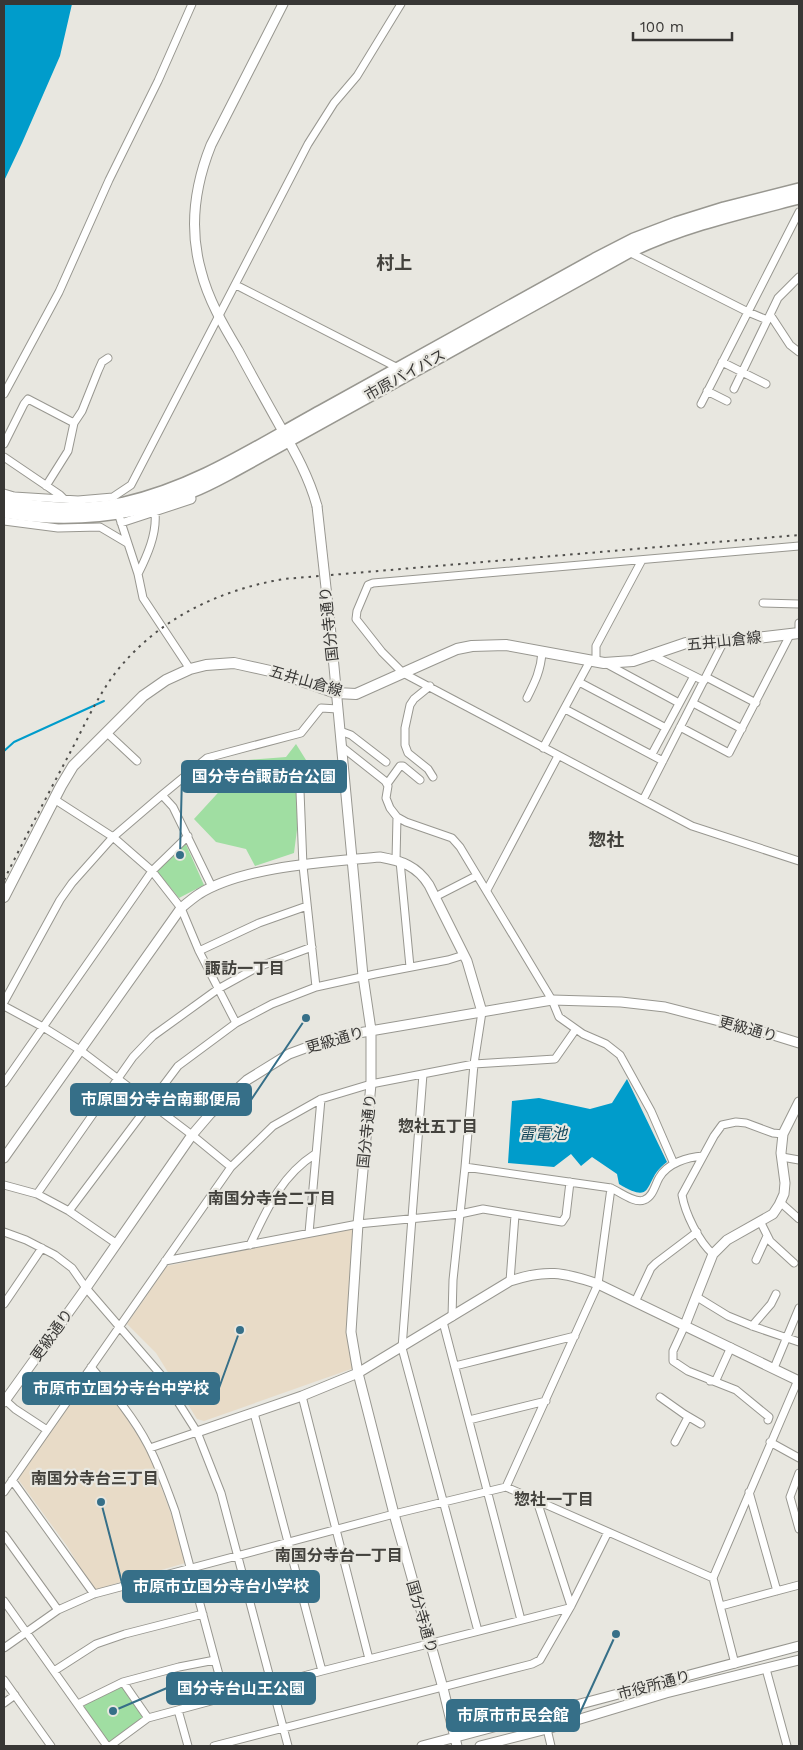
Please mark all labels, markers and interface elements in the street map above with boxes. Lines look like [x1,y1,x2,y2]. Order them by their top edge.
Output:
scale bar [633,10,732,42]
text: 100 m [640,18,684,36]
district label: 村上 [376,252,412,273]
street label: 市原バイパス [361,345,449,405]
street label: 国分寺通り [316,586,342,662]
street label: 五井山倉線 [686,628,762,654]
street label: 五井山倉線 [267,662,345,700]
callout: 国分寺台諏訪台公園 [182,761,346,792]
text: 国分寺台諏訪台公園 [192,767,336,786]
district label: 惣社 [588,829,624,850]
district label: 諏訪一丁目 [205,959,285,978]
street label: 更級通り [717,1013,779,1045]
street label: 更級通り [304,1023,366,1057]
callout: 市原国分寺台南郵便局 [71,1084,251,1115]
text: 市原国分寺台南郵便局 [81,1090,241,1109]
street label: 国分寺通り [354,1093,380,1169]
district label: 惣社五丁目 [398,1117,478,1136]
water label: 雷電池 [519,1124,569,1143]
district label: 南国分寺台二丁目 [208,1189,336,1208]
street label: 更級通り [27,1305,77,1365]
callout: 市原市立国分寺台中学校 [23,1373,219,1404]
text: 市原市立国分寺台中学校 [33,1379,209,1398]
district label: 南国分寺台三丁目 [31,1469,159,1488]
district label: 惣社一丁目 [514,1490,594,1509]
district label: 南国分寺台一丁目 [275,1546,403,1565]
callout: 市原市立国分寺台小学校 [123,1571,319,1602]
text: 市原市立国分寺台小学校 [133,1577,309,1596]
street label: 国分寺通り [403,1578,441,1656]
street label: 市役所通り [615,1667,693,1703]
callout: 国分寺台山王公園 [167,1673,315,1704]
text: 国分寺台山王公園 [177,1679,305,1698]
callout: 市原市市民会館 [447,1700,579,1731]
text: 市原市市民会館 [457,1706,569,1725]

